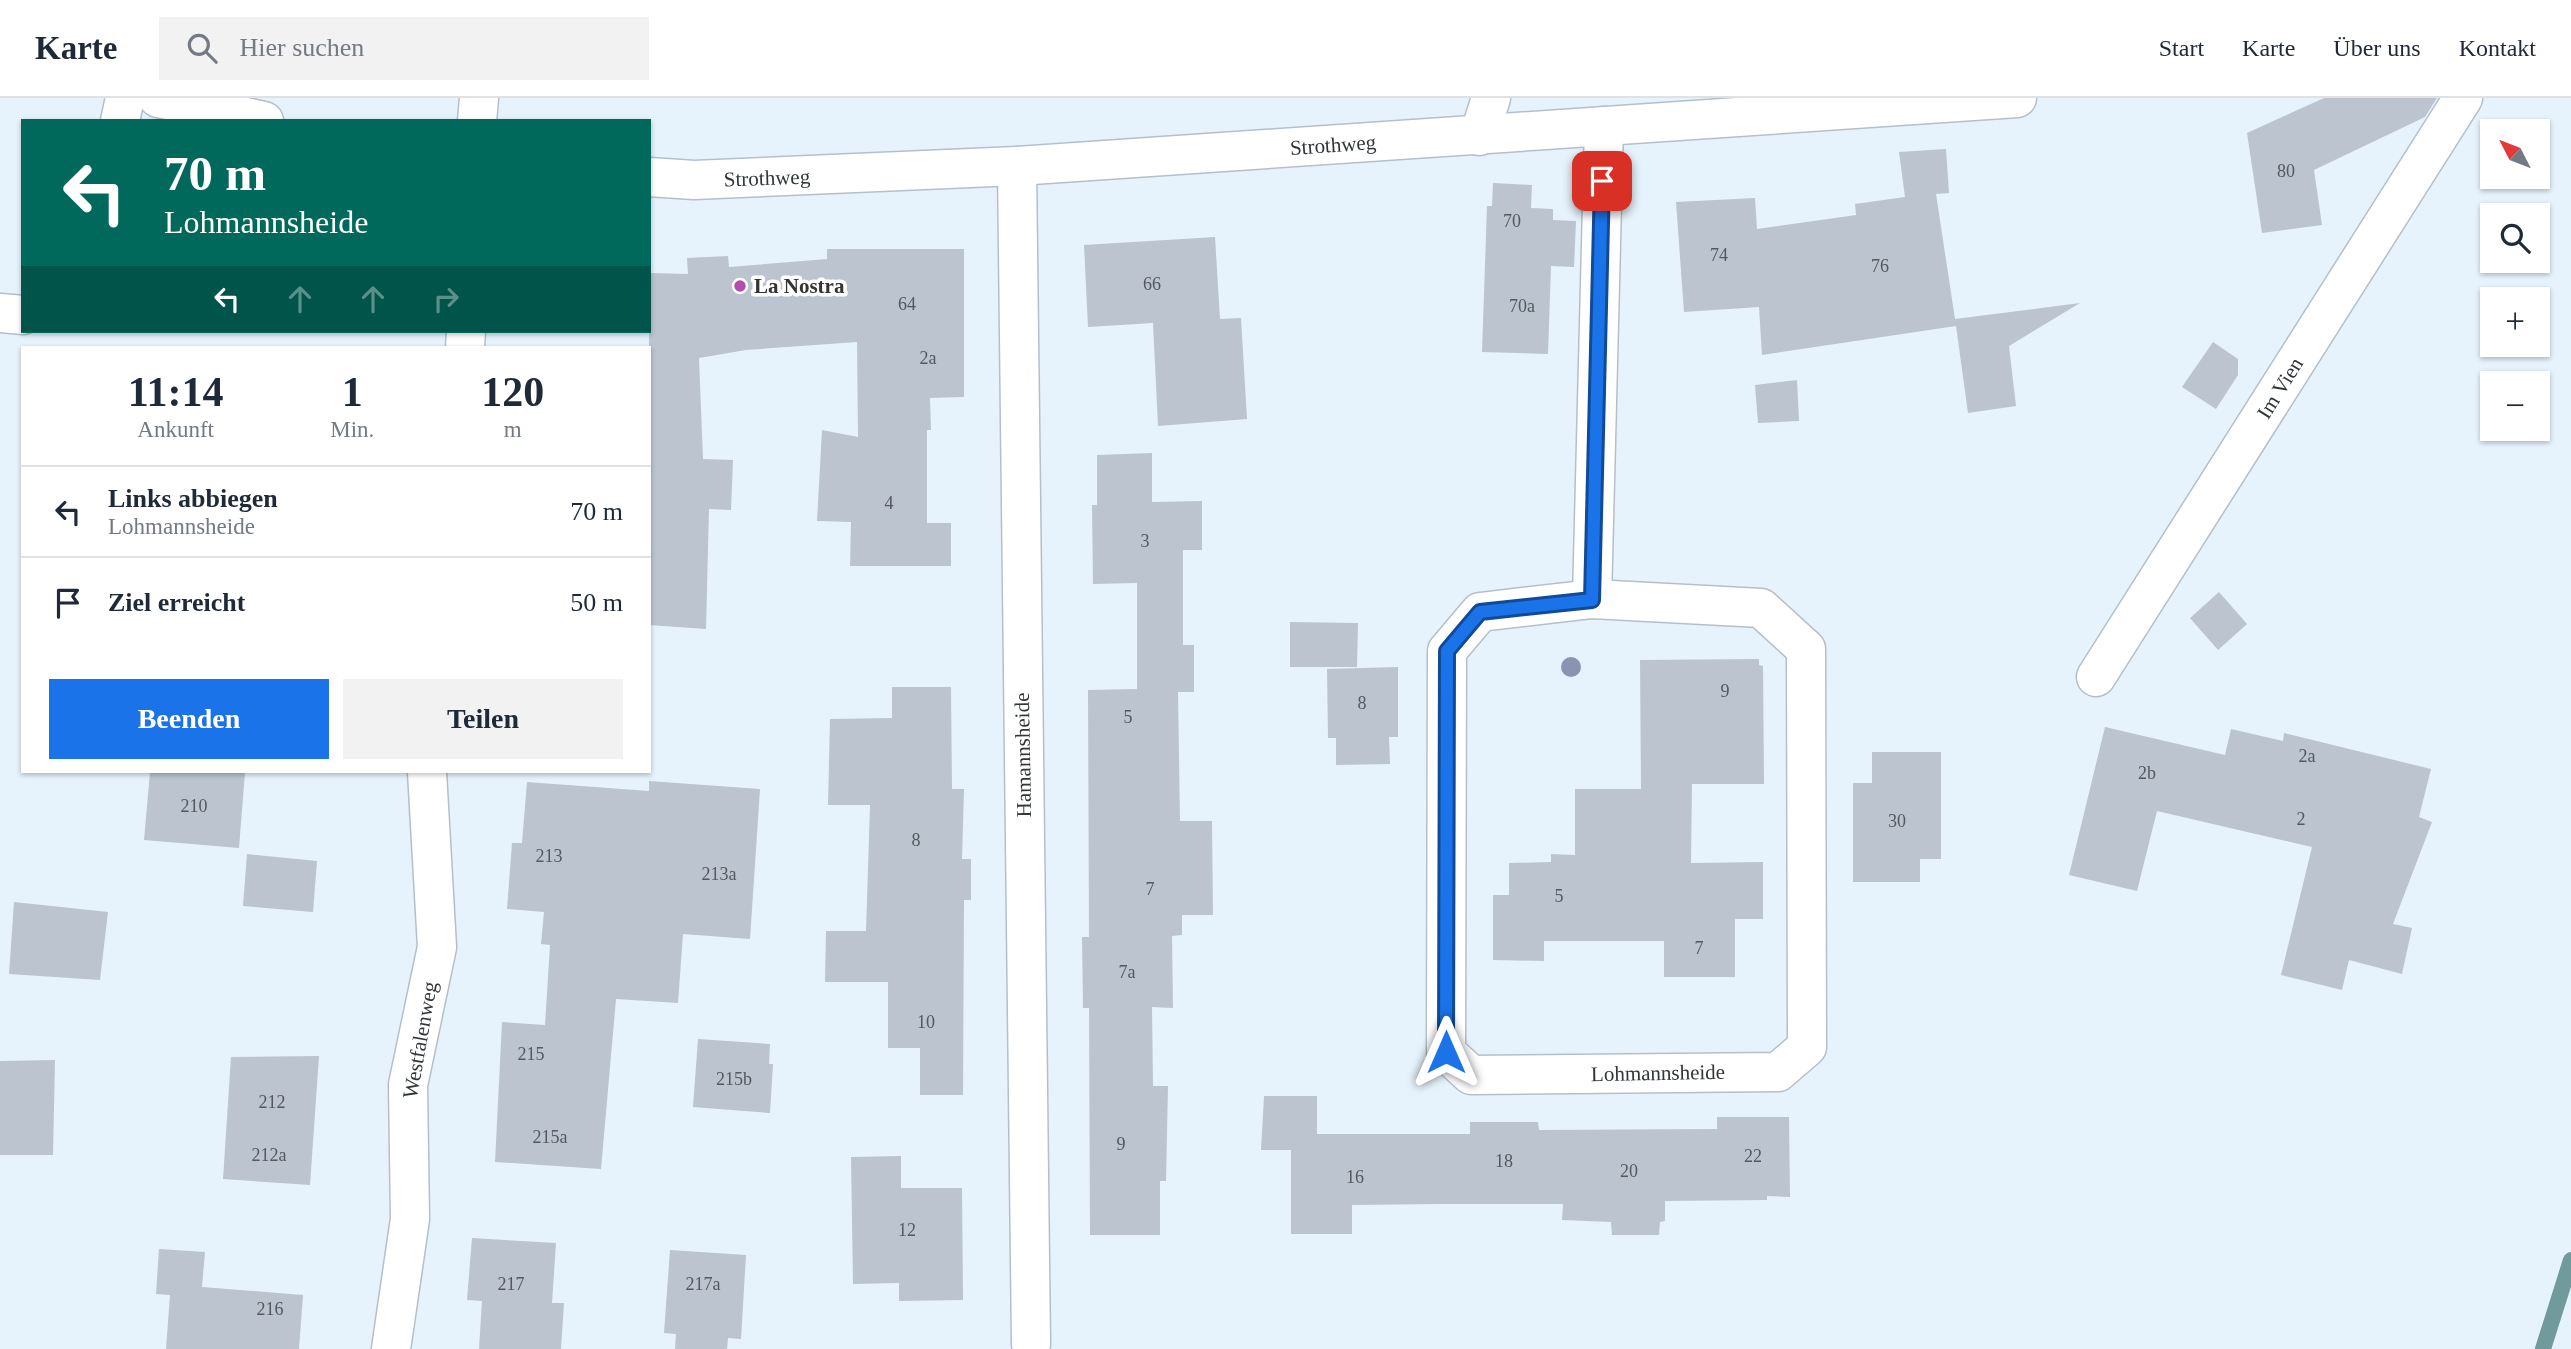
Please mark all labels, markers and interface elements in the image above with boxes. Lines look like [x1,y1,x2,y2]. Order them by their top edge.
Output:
search box [159,17,649,80]
icon: search [183,29,221,67]
text: Karte [35,30,117,66]
text: Hier suchen [239,33,364,62]
text: Start [2159,35,2204,61]
text: Karte [2242,35,2295,61]
text: Über uns [2333,35,2421,61]
text: Kontakt [2459,35,2536,61]
north arrow [2480,119,2550,189]
map controls [2480,119,2550,441]
street label: Strothweg [1289,130,1377,160]
text: 70 m [164,146,266,201]
icon: left [49,147,140,238]
pin [1572,151,1632,211]
house number: 80 [2277,161,2295,181]
icon: arrive [1583,162,1621,200]
street label: Strothweg [723,164,811,191]
button: search [2480,203,2550,273]
text: Lohmannsheide [164,204,368,240]
house number: 70 [1503,211,1521,231]
house number: 74 [1710,245,1728,265]
house number: 76 [1871,256,1889,276]
place label: La Nostra [754,274,845,298]
house number: 66 [1143,274,1161,294]
marker: La Nostra [732,278,748,294]
icon: left [208,280,246,318]
icon: ahead [281,280,319,318]
icon: ahead [354,280,392,318]
icon: right [427,280,465,318]
button: + [2480,287,2550,357]
house number: 64 [898,294,916,314]
house number: 70a [1509,296,1535,316]
house number: 2a [920,348,937,368]
street label: Im Vien [2252,352,2308,423]
text: 11:14 [128,369,223,415]
text: 1 [342,369,363,415]
text: 120 [481,369,544,415]
button: − [2480,371,2550,441]
text: Ankunft [137,417,214,442]
text: Min. [330,417,374,442]
text: m [504,417,522,442]
text: Links abbiegen [108,484,278,513]
icon: left [49,493,87,531]
house number: 4 [885,493,894,513]
text: 70 m [570,497,623,526]
text: Lohmannsheide [108,514,255,539]
house number: 3 [1141,531,1150,551]
icon: arrive [49,584,87,622]
text: Ziel erreicht [108,588,245,617]
text: 50 m [570,588,623,617]
button: Beenden [49,679,329,759]
button: Teilen [343,679,623,759]
house number: 9 [1721,681,1730,701]
street label: Hamannsheide [1010,692,1036,818]
house number: 8 [1358,693,1367,713]
house number: 5 [1124,707,1133,727]
house number: 2a [2299,746,2316,766]
house number: 2b [2138,763,2156,783]
house number: 210 [181,796,208,816]
house number: 2 [2297,809,2306,829]
house number: 30 [1888,811,1906,831]
house number: 8 [912,830,921,850]
house number: 213 [536,846,563,866]
house number: 213a [702,864,737,884]
house number: 7 [1146,879,1155,899]
house number: 5 [1555,886,1564,906]
house number: 7 [1695,938,1704,958]
house number: 7a [1119,962,1136,982]
street label: Westfalenweg [398,979,442,1100]
house number: 10 [917,1012,935,1032]
position arrow [1409,1015,1483,1089]
house number: 215 [518,1044,545,1064]
street label: Lohmannsheide [1591,1060,1725,1086]
house number: 215b [716,1069,752,1089]
house number: 212 [259,1092,286,1112]
house number: 215a [533,1127,568,1147]
house number: 9 [1117,1134,1126,1154]
house number: 212a [252,1145,287,1165]
house number: 22 [1744,1146,1762,1166]
house number: 18 [1495,1151,1513,1171]
house number: 20 [1620,1161,1638,1181]
house number: 16 [1346,1167,1364,1187]
house number: 12 [898,1220,916,1240]
house number: 217 [498,1274,525,1294]
house number: 217a [686,1274,721,1294]
house number: 216 [257,1299,284,1319]

